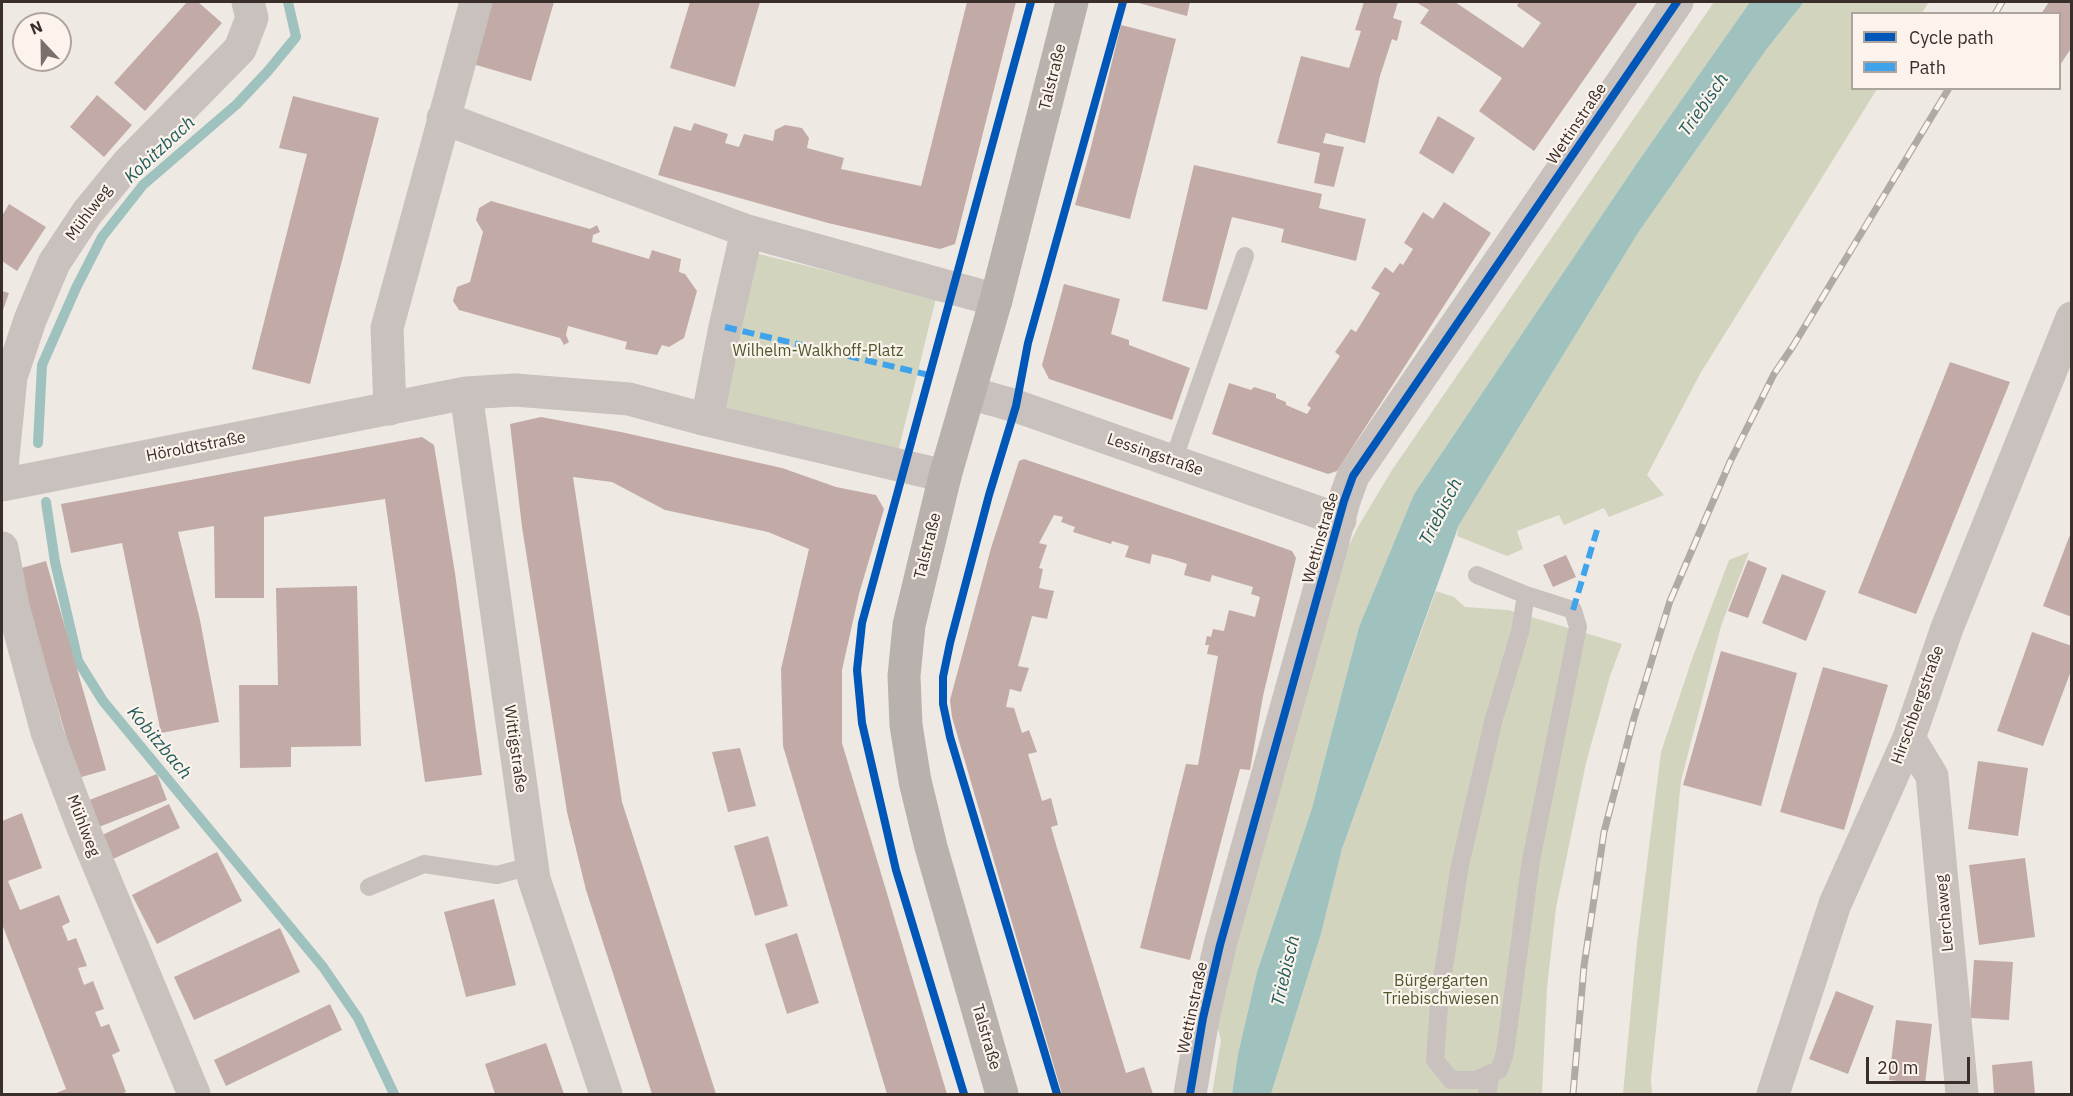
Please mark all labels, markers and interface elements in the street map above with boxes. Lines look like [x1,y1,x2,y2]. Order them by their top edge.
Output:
north arrow [12,12,72,72]
legend [1851,12,2061,90]
text: N [27,16,45,39]
text: Cycle path [1909,26,1994,49]
street label: Talstraße [1036,42,1070,112]
text: Path [1909,56,1946,79]
water label: Triebisch [1674,69,1734,141]
street label: Wettinstraße [1543,80,1611,168]
water label: Kobitzbach [120,112,200,188]
street label: Mühlweg [62,181,116,245]
park label: Wilhelm-Walkhoff-Platz [733,341,903,361]
street label: Höroldtstraße [145,428,247,466]
street label: Lessingstraße [1104,430,1206,480]
water label: Triebisch [1415,475,1467,549]
street label: Wettinstraße [1299,490,1343,586]
street label: Talstraße [911,511,945,581]
street label: Hirschbergstraße [1888,643,1948,767]
water label: Kobitzbach [122,702,196,784]
street label: Wittigstraße [499,704,531,794]
street label: Mühlweg [62,792,104,860]
street label: Lerchaweg [1932,874,1958,952]
water label: Triebisch [1267,933,1305,1009]
street label: Wettinstraße [1174,960,1212,1056]
park label: Bürgergarten Triebischwiesen [1383,971,1499,1009]
street label: Talstraße [967,1002,1005,1072]
scale bar [1869,1045,1972,1083]
text: 20 m [1877,1056,1919,1079]

